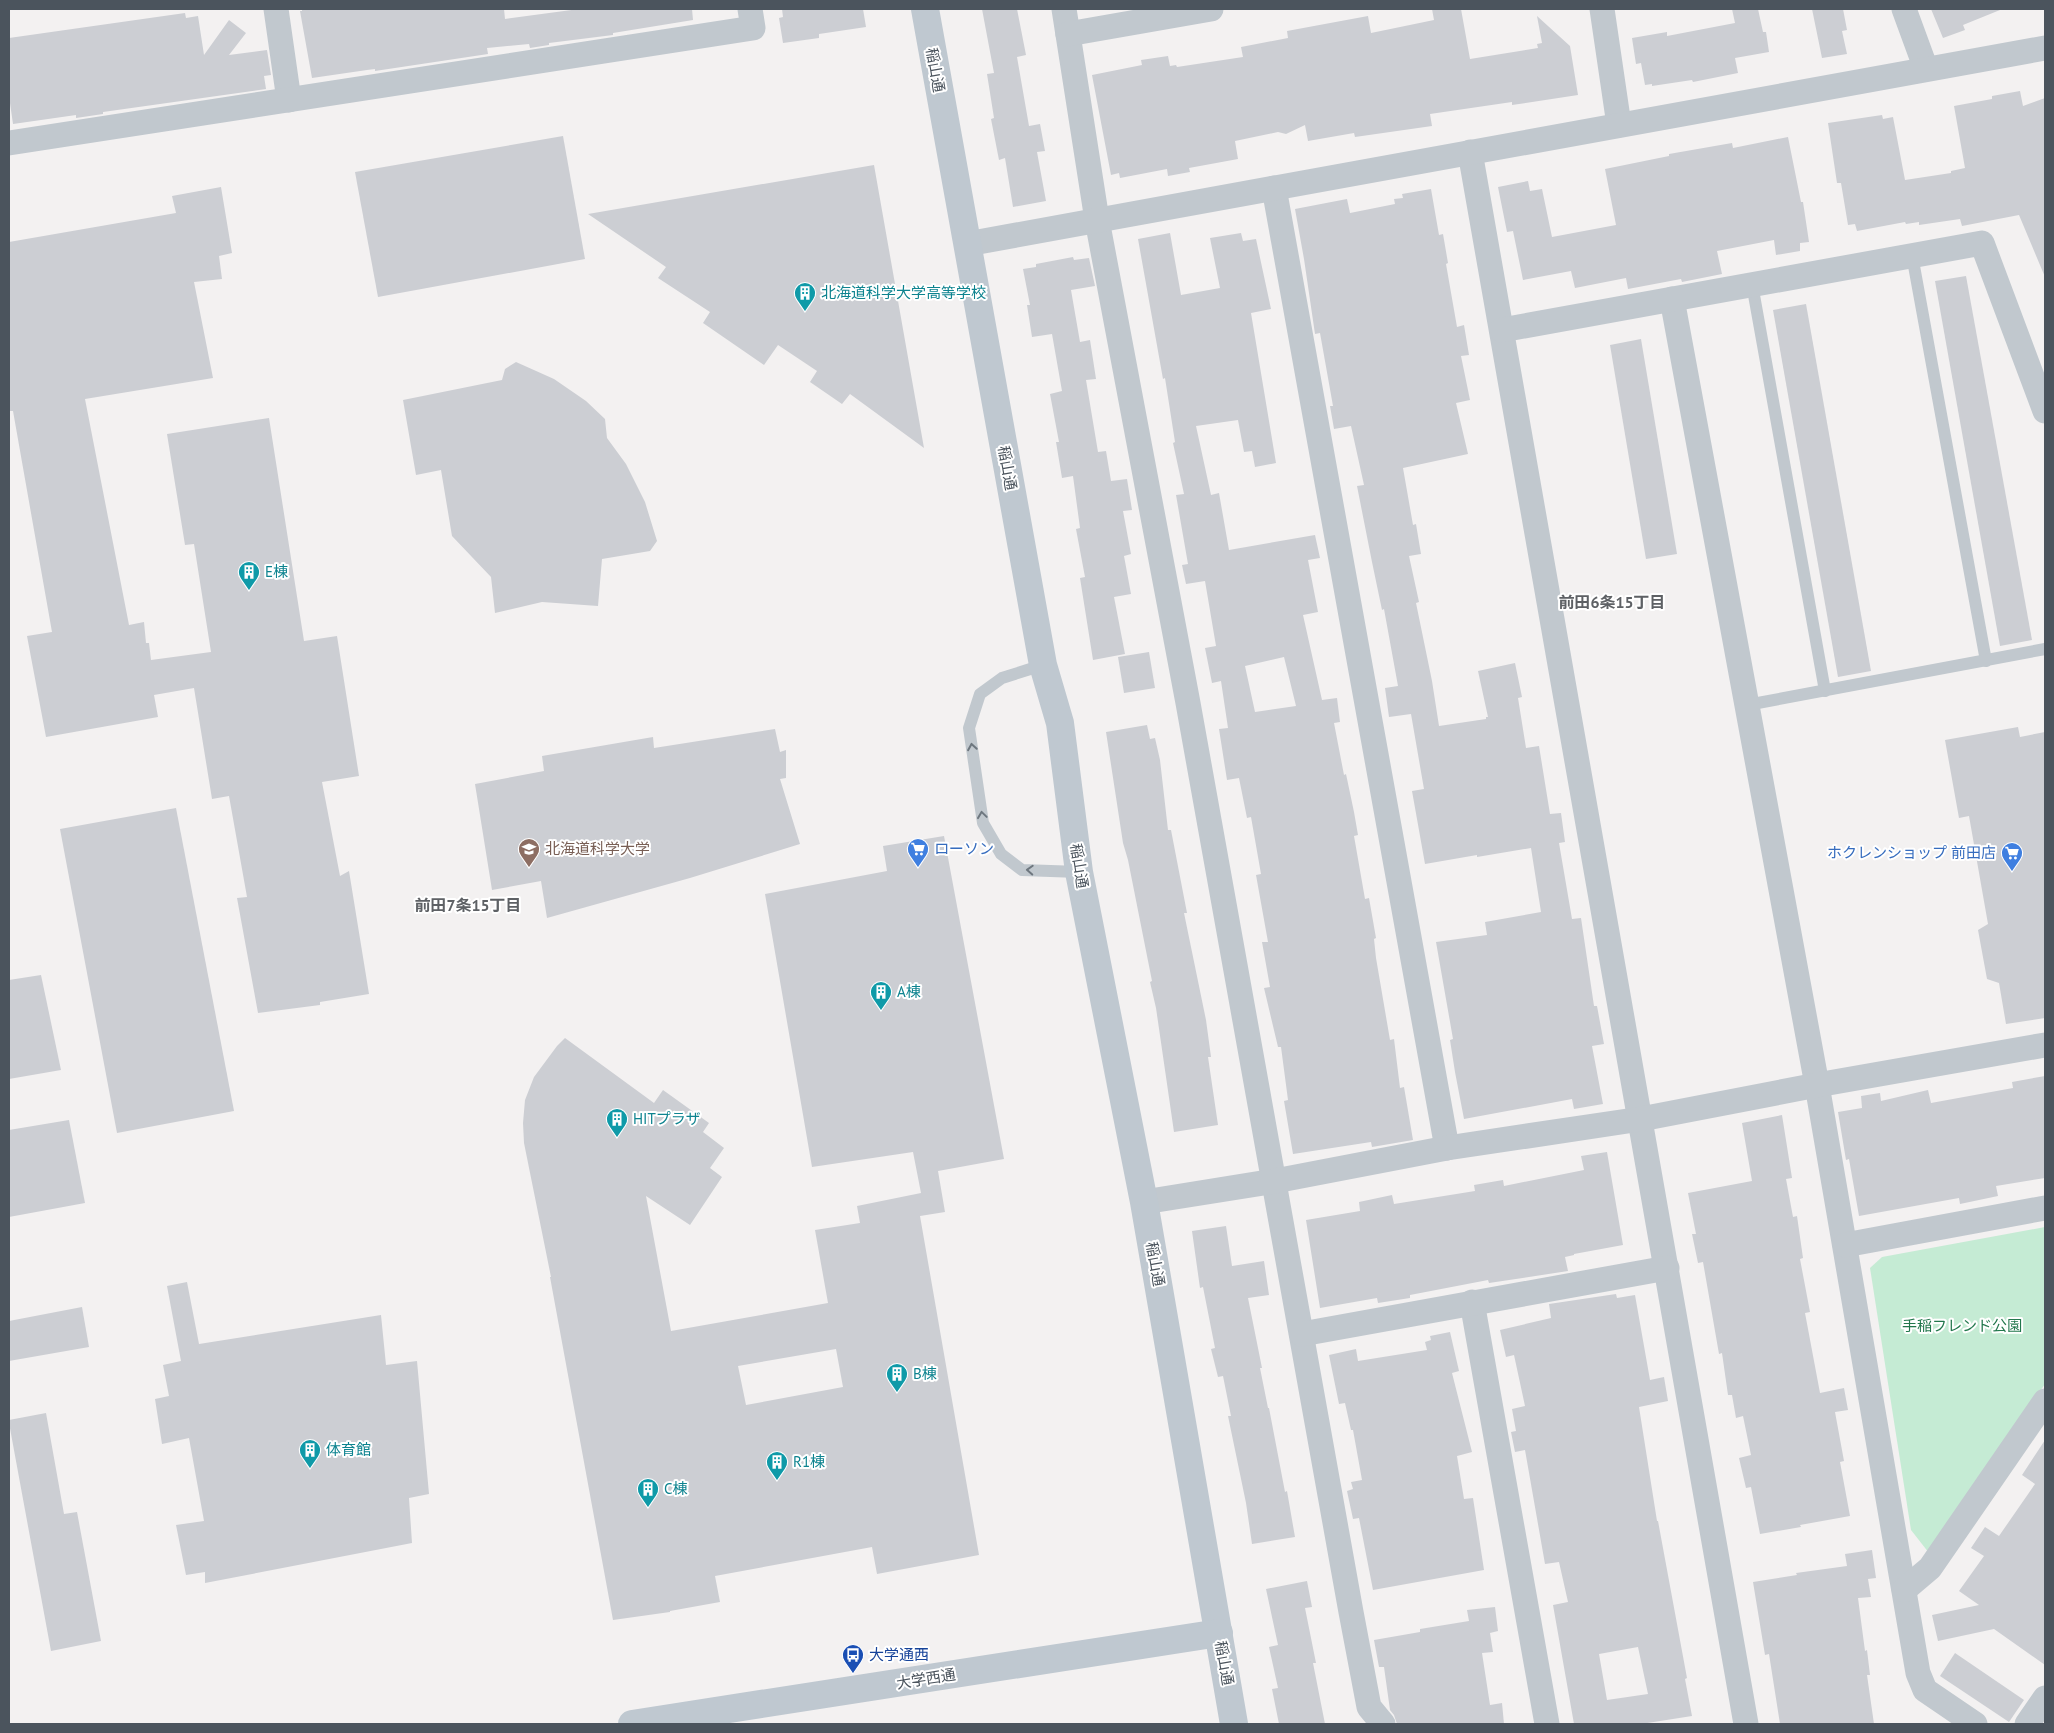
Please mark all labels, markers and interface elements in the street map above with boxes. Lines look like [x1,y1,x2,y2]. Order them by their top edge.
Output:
street label: 稲山通 [922,46,949,94]
building icon: 北海道科学大学高等学校 [793,281,817,312]
place label: 北海道科学大学高等学校 [821,283,986,302]
street label: 稲山通 [994,444,1021,492]
building icon: E棟 [237,560,261,591]
place label: E棟 [265,562,288,581]
district label: 前田6条15丁目 [1558,592,1666,612]
one-way arrow [967,742,978,750]
one-way arrow [977,810,988,818]
school or university icon: 北海道科学大学 [517,837,541,868]
supermarket icon: ローソン [906,837,930,868]
place label: 北海道科学大学 [545,839,650,858]
place label: ローソン [934,839,994,858]
supermarket icon: ホクレンショップ 前田店 [2000,841,2024,872]
street label: 稲山通 [1067,842,1092,890]
place label: ホクレンショップ 前田店 [1827,843,1996,862]
one-way arrow [1026,864,1034,875]
district label: 前田7条15丁目 [414,895,522,915]
building icon: A棟 [869,980,893,1011]
place label: A棟 [897,982,921,1001]
building icon: HITプラザ [605,1107,629,1138]
place label: HITプラザ [633,1109,701,1128]
street label: 稲山通 [1142,1240,1169,1288]
park label: 手稲フレンド公園 [1902,1316,2022,1335]
building icon: B棟 [885,1362,909,1393]
place label: B棟 [913,1364,937,1383]
building icon: 体育館 [298,1438,322,1469]
place label: 体育館 [326,1440,371,1459]
building icon: R1棟 [765,1450,789,1481]
place label: R1棟 [793,1452,825,1471]
building icon: C棟 [636,1477,660,1508]
place label: C棟 [664,1479,688,1498]
street label: 稲山通 [1211,1639,1238,1687]
bus stop icon: 大学通西 [841,1643,865,1674]
place label: 大学通西 [869,1645,929,1664]
street label: 大学西通 [895,1664,957,1693]

